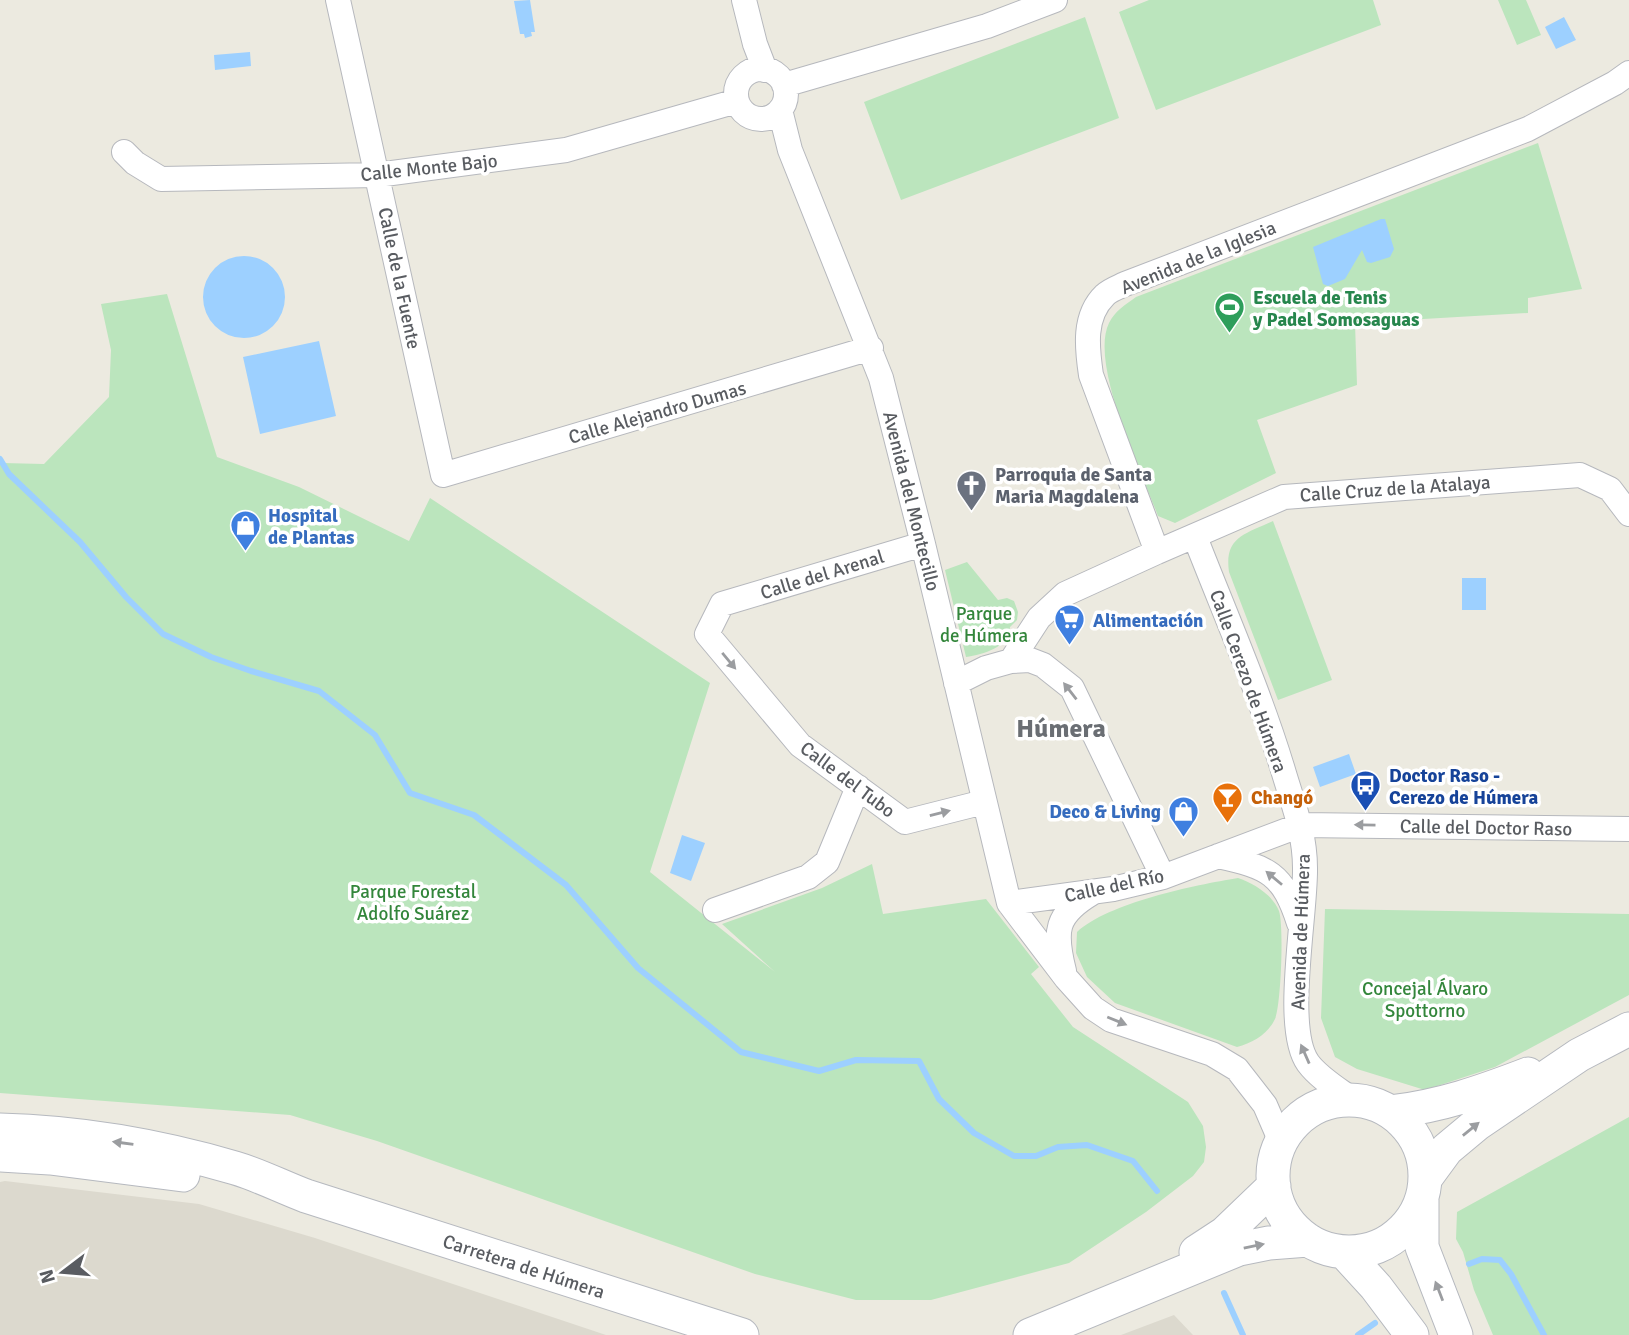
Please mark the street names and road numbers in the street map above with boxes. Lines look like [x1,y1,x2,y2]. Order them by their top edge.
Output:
street label: Calle Monte Bajo [359,149,499,187]
street label: Calle de la Fuente [372,205,426,351]
street label: Avenida de la Iglesia [1117,216,1280,300]
street label: Calle Alejandro Dumas [566,376,749,450]
street label: Avenida del Montecillo [877,409,945,594]
street label: Calle Cruz de la Atalaya [1299,470,1491,508]
street label: Calle del Arenal [758,545,887,605]
street label: Calle Cerezo de Húmera [1204,587,1292,776]
street label: Calle del Tubo [795,736,900,823]
street label: Calle del Doctor Raso [1400,814,1573,842]
street label: Avenida de Húmera [1286,853,1316,1011]
street label: Calle del Río [1062,864,1166,908]
street label: Carretera de Húmera [440,1229,608,1304]

